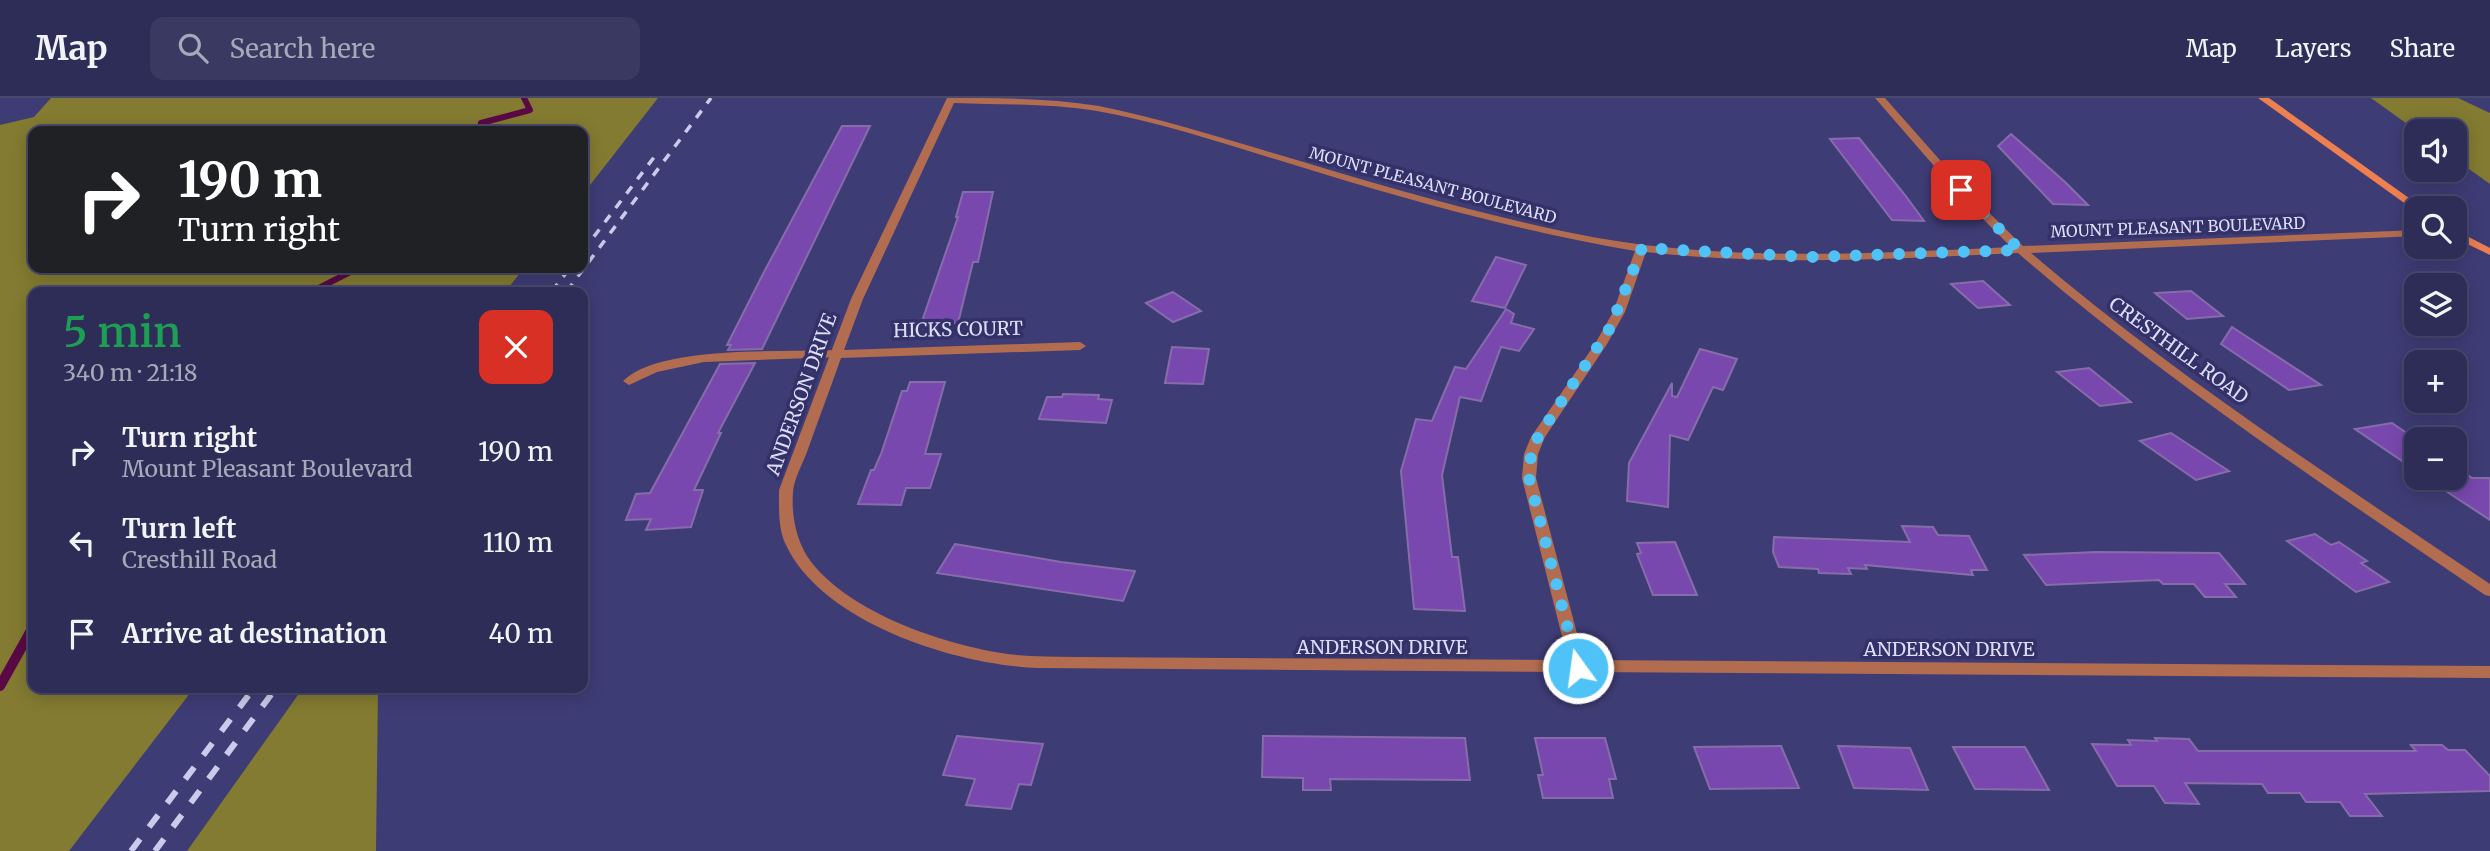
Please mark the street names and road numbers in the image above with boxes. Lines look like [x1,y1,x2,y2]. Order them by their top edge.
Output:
street label: MOUNT PLEASANT BOULEVARD [1307,142,1559,228]
street label: MOUNT PLEASANT BOULEVARD [2050,213,2306,241]
street label: CRESTHILL ROAD [2105,291,2253,409]
street label: ANDERSON DRIVE [760,310,842,479]
street label: HICKS COURT [893,316,1023,342]
street label: ANDERSON DRIVE [1296,635,1467,659]
street label: ANDERSON DRIVE [1863,637,2034,661]

